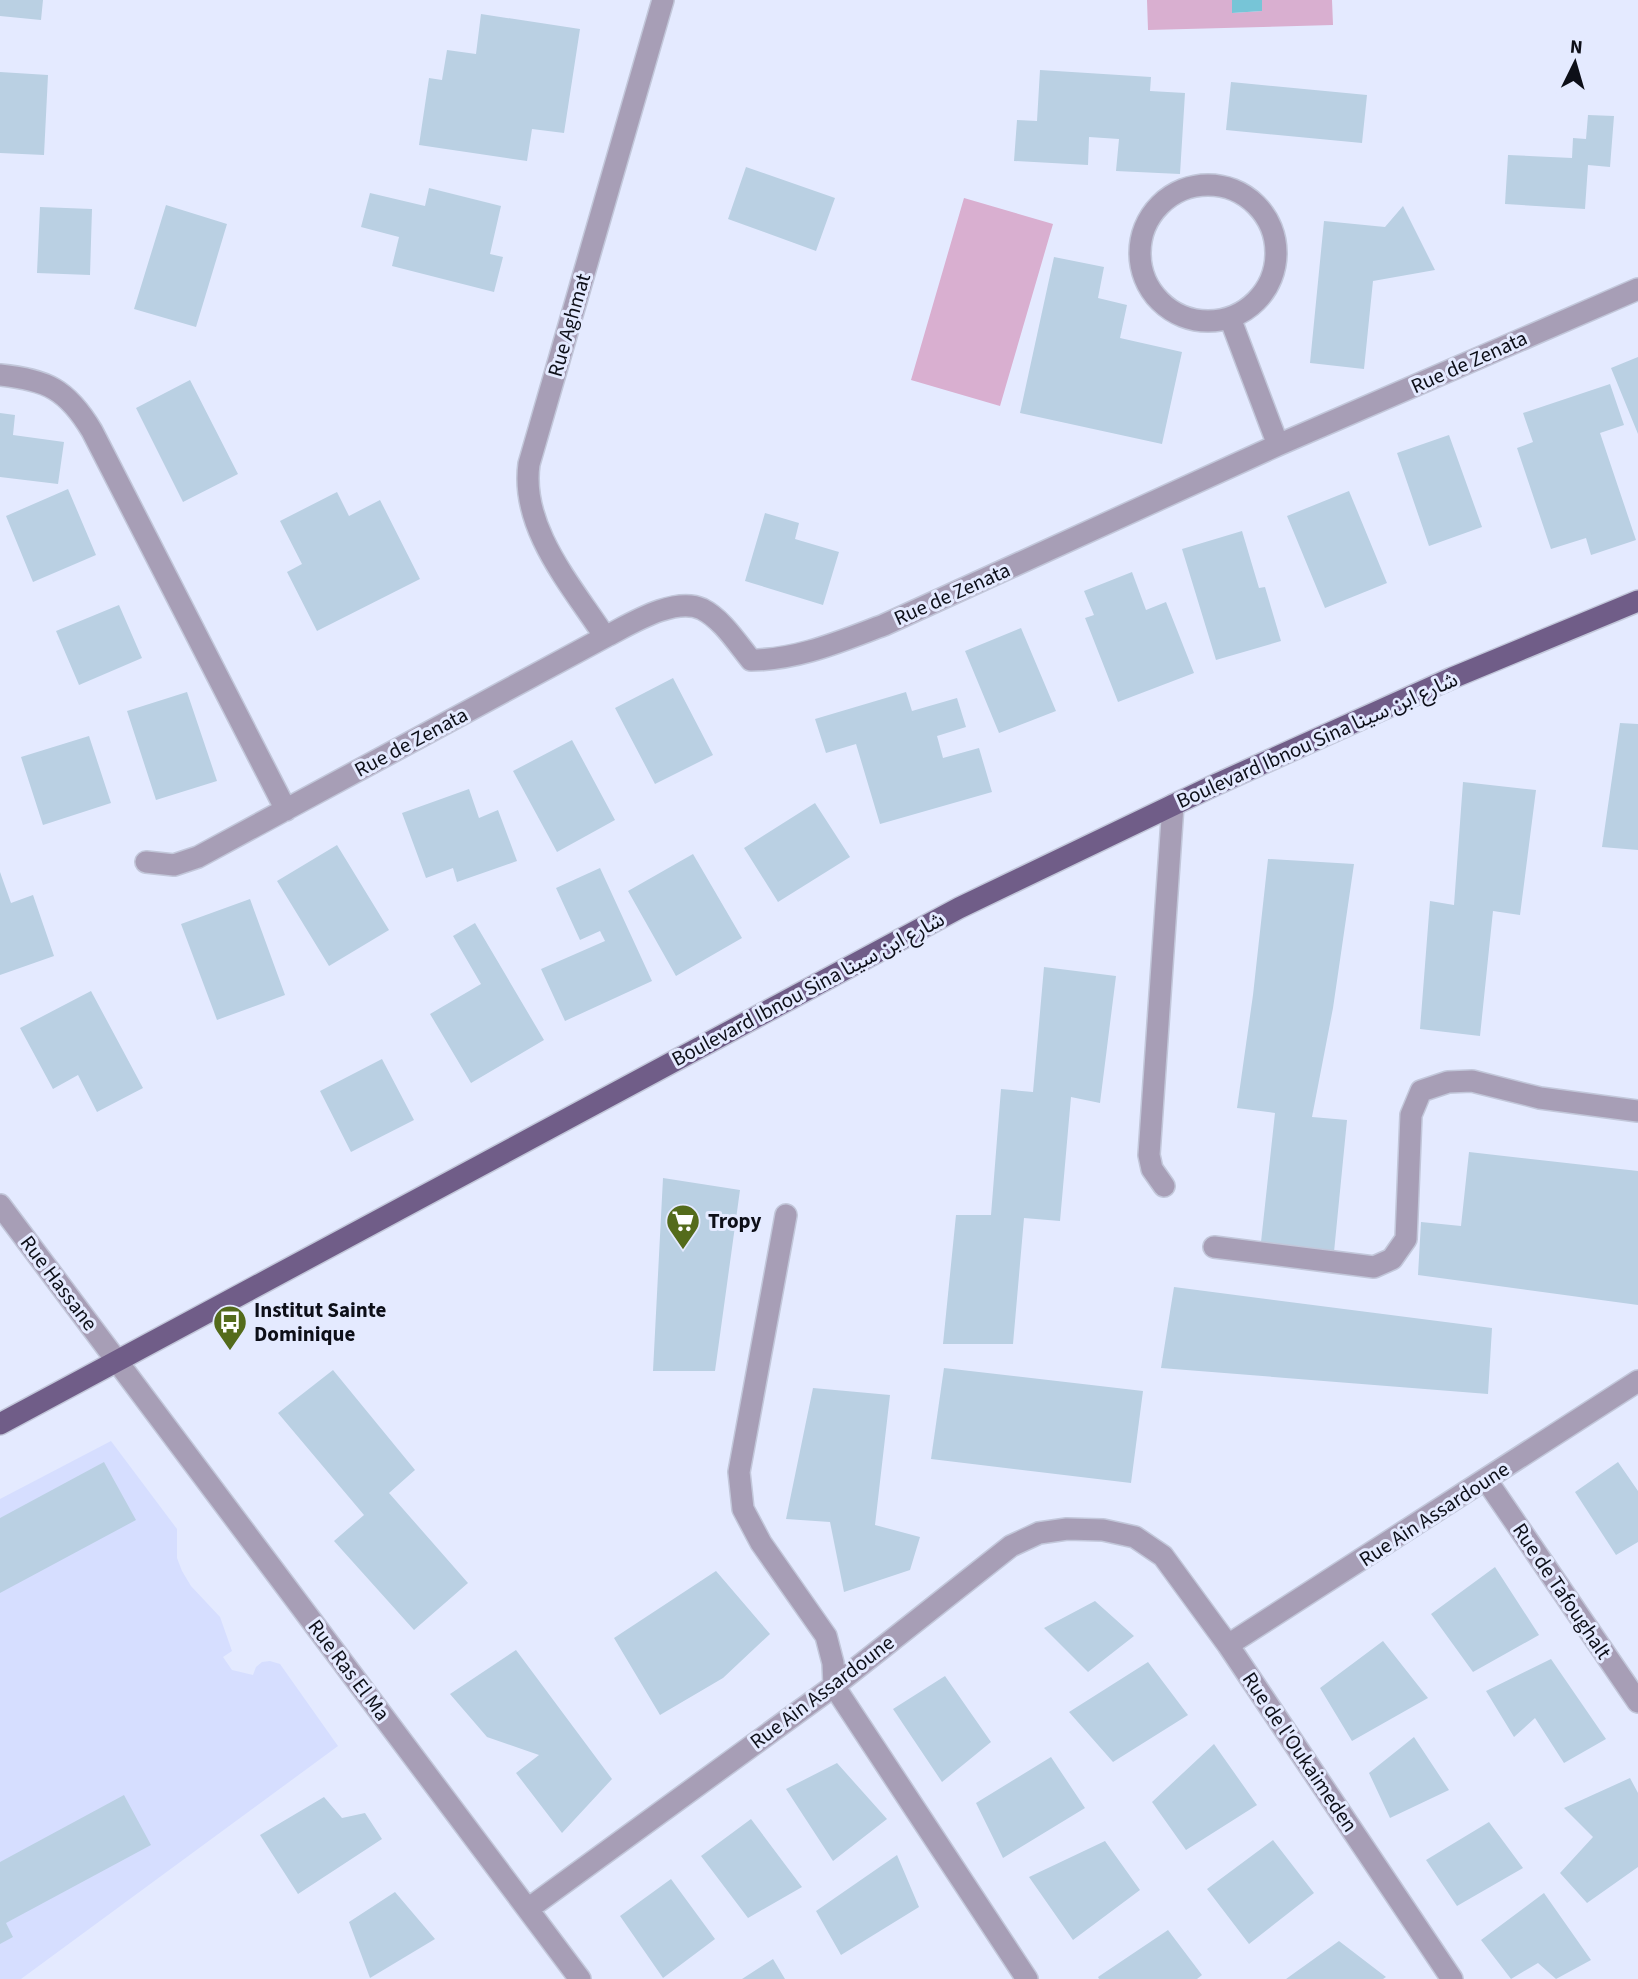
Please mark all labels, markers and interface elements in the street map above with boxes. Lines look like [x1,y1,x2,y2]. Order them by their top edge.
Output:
north arrow [1540,28,1610,98]
text: N [1569,34,1584,62]
street label: Rue Aghmat [540,270,598,380]
street label: Rue de Zenata [1406,323,1532,401]
street label: Rue de Zenata [889,555,1015,633]
street label: Boulevard Ibnou Sina شارع ابن سينا [1172,664,1462,816]
street label: Rue de Zenata [349,700,473,784]
street label: Boulevard Ibnou Sina شارع ابن سينا [666,904,950,1074]
supermarket icon: Tropy [664,1202,702,1251]
place label: Tropy [708,1206,761,1236]
street label: Rue Hassane [13,1229,105,1337]
place label: Institut Sainte Dominique [254,1295,386,1349]
bus stop icon: Institut Sainte Dominique [211,1303,249,1352]
street label: Rue Ain Assardoune [1353,1454,1515,1574]
street label: Rue de Tafoughalt [1505,1517,1619,1665]
street label: Rue Ras El Ma [301,1613,397,1727]
street label: Rue Ain Assardoune [744,1628,900,1756]
street label: Rue de l'Oukaimeden [1235,1666,1365,1838]

